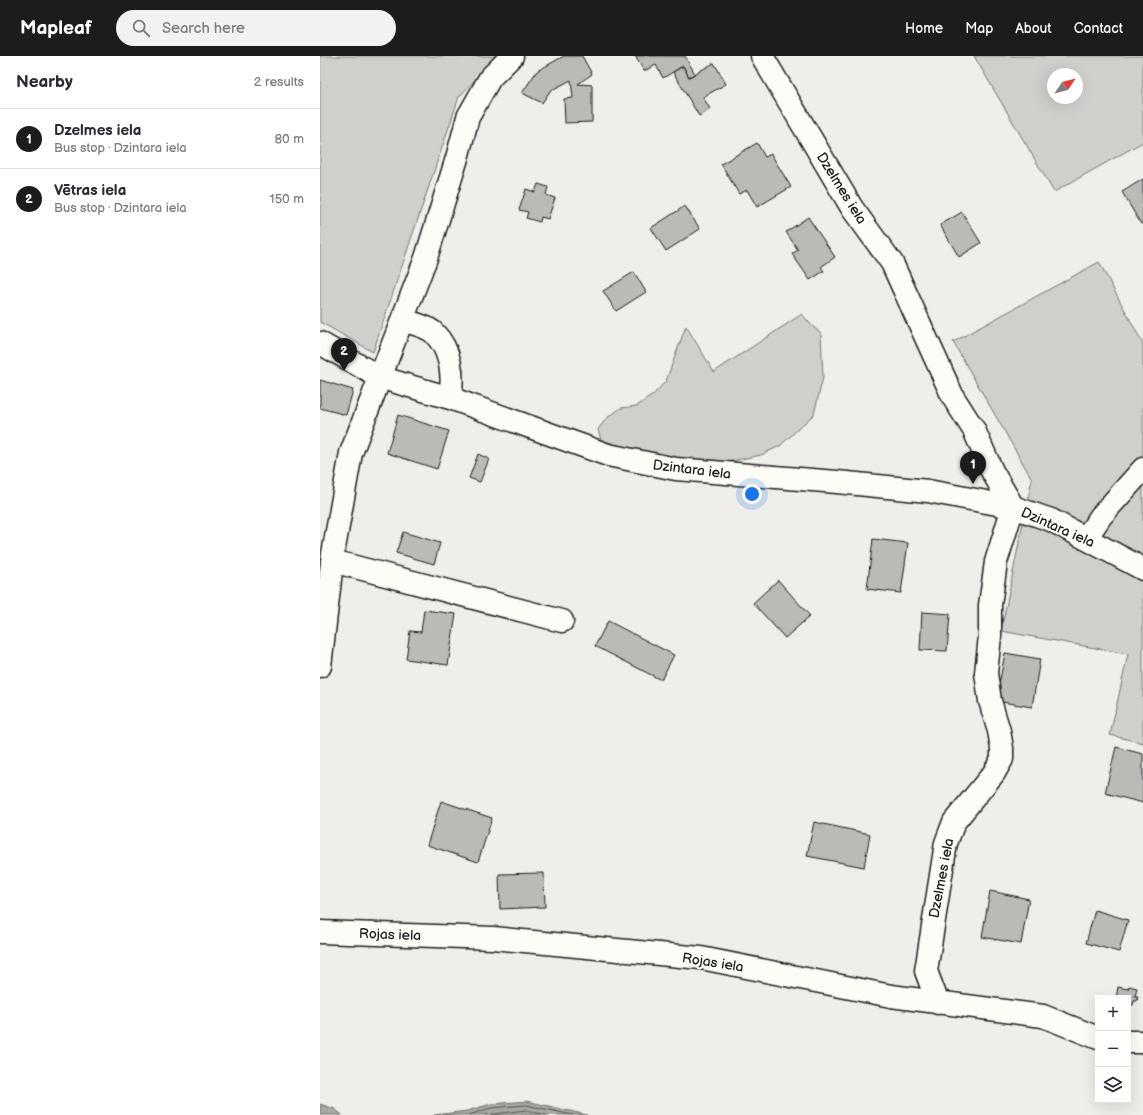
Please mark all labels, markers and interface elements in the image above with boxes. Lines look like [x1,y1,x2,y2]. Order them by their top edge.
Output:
search box [116,10,396,46]
text: Mapleaf [20,17,92,40]
icon: search [130,17,152,39]
text: Search here [162,19,245,38]
text: Home [905,20,943,37]
text: Map [965,20,993,37]
text: About [1015,20,1052,37]
text: Contact [1074,20,1123,37]
north arrow [1047,68,1083,104]
text: Nearby [16,72,73,92]
text: 2 results [254,74,304,90]
text: Dzelmes iela [54,121,141,140]
text: 1 [26,131,32,147]
text: 80 m [275,131,304,147]
text: Bus stop · Dzintara iela [54,140,187,156]
street label: Dzelmes iela [813,149,870,227]
text: Vētras iela [54,181,126,200]
text: 2 [25,191,33,207]
text: 150 m [270,191,304,207]
text: Bus stop · Dzintara iela [54,200,187,216]
pin: 2 [331,338,357,371]
pin: 1 [960,451,986,484]
street label: Dzintara iela [652,456,732,483]
your location [742,484,762,504]
street label: Dzintara iela [1018,504,1097,551]
street label: Dzelmes iela [925,837,958,919]
street label: Rojas iela [359,925,421,944]
street label: Rojas iela [681,949,745,976]
map controls [1095,995,1131,1103]
button: + [1095,995,1131,1031]
button: − [1095,1031,1131,1067]
button: layers [1095,1067,1131,1103]

